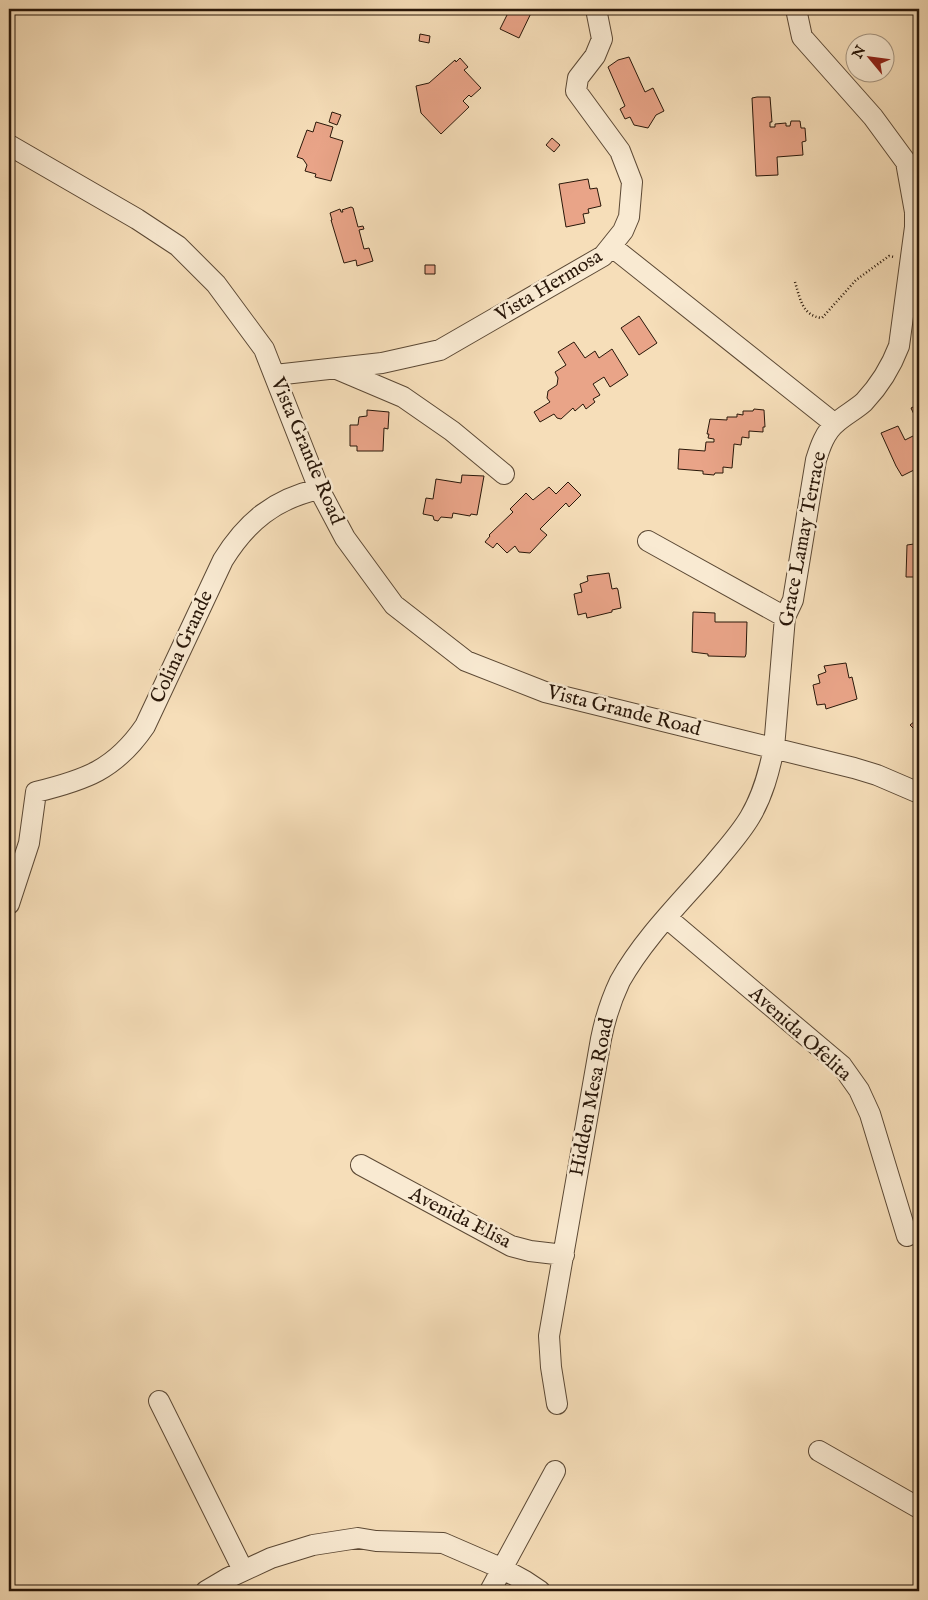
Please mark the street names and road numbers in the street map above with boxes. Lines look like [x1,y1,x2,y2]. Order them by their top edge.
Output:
street label: Vista Hermosa [490,244,607,328]
street label: Vista Grande Road [264,373,349,529]
street label: Grace Lamay Terrace [774,449,832,629]
street label: Colina Grande [145,586,219,708]
street label: Vista Grande Road [544,680,704,742]
street label: Avenida Ofelita [743,981,857,1087]
street label: Hidden Mesa Road [564,1015,620,1178]
street label: Avenida Elisa [404,1181,515,1254]

